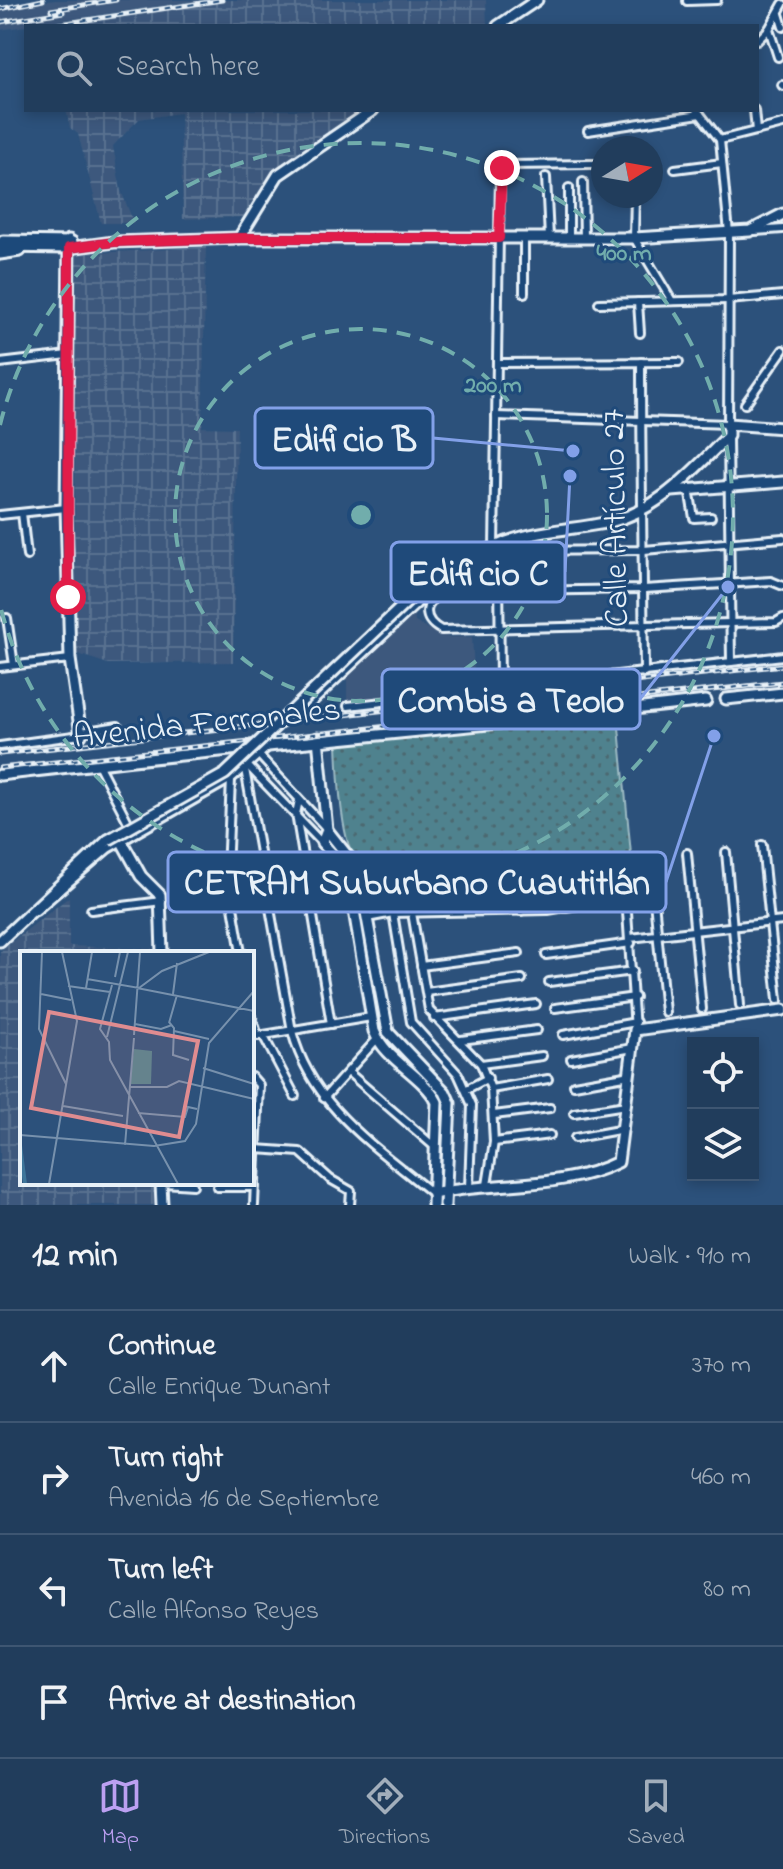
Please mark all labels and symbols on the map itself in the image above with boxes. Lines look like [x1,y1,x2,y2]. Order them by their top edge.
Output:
north arrow [591,136,663,208]
route end [484,150,520,186]
text: 400 m [596,237,652,272]
text: 200 m [463,369,522,404]
callout: Edificio B [255,408,433,468]
street label: Calle Artículo 27 [590,408,644,628]
text: Edificio B [271,416,417,469]
centre of rings [347,501,375,529]
callout: Edificio C [391,542,565,602]
text: Edificio C [407,550,549,603]
route start [50,579,86,615]
callout: Combis a Teolo [382,669,640,729]
text: Combis a Teolo [398,677,624,730]
street label: Avenida Ferronales [71,686,343,764]
callout: CETRAM Suburbano Cuautitlán [168,852,666,912]
text: CETRAM Suburbano Cuautitlán [184,859,650,912]
inset map [20,951,254,1185]

